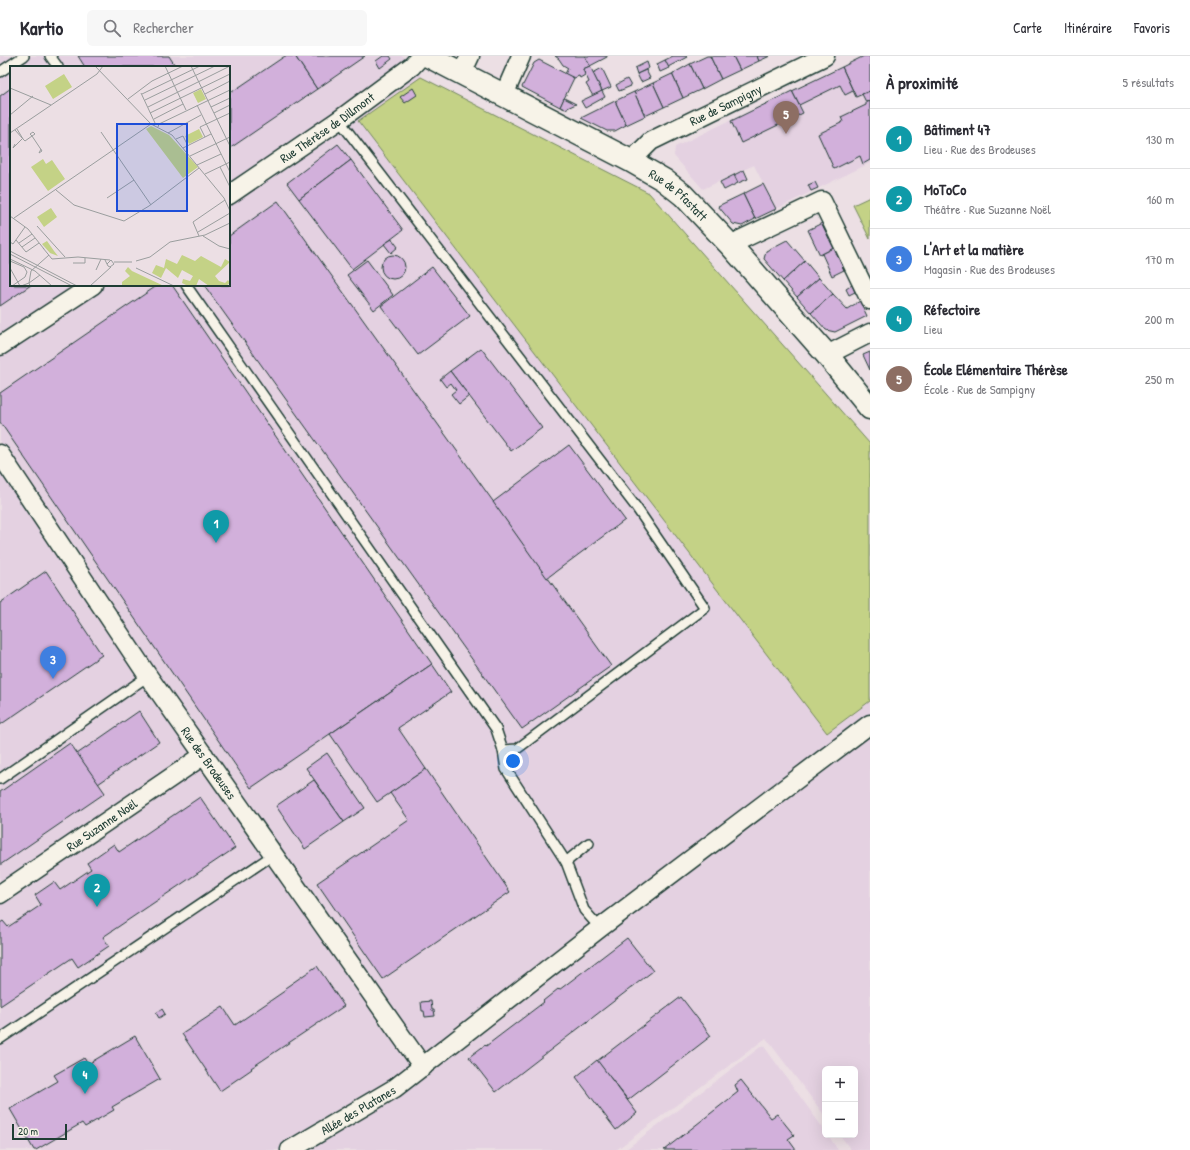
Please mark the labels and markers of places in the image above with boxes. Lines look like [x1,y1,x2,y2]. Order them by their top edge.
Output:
pin: 5 [773,101,799,134]
pin: 1 [203,510,229,543]
pin: 3 [40,646,66,679]
pin: 2 [84,874,110,907]
pin: 4 [72,1061,98,1094]

